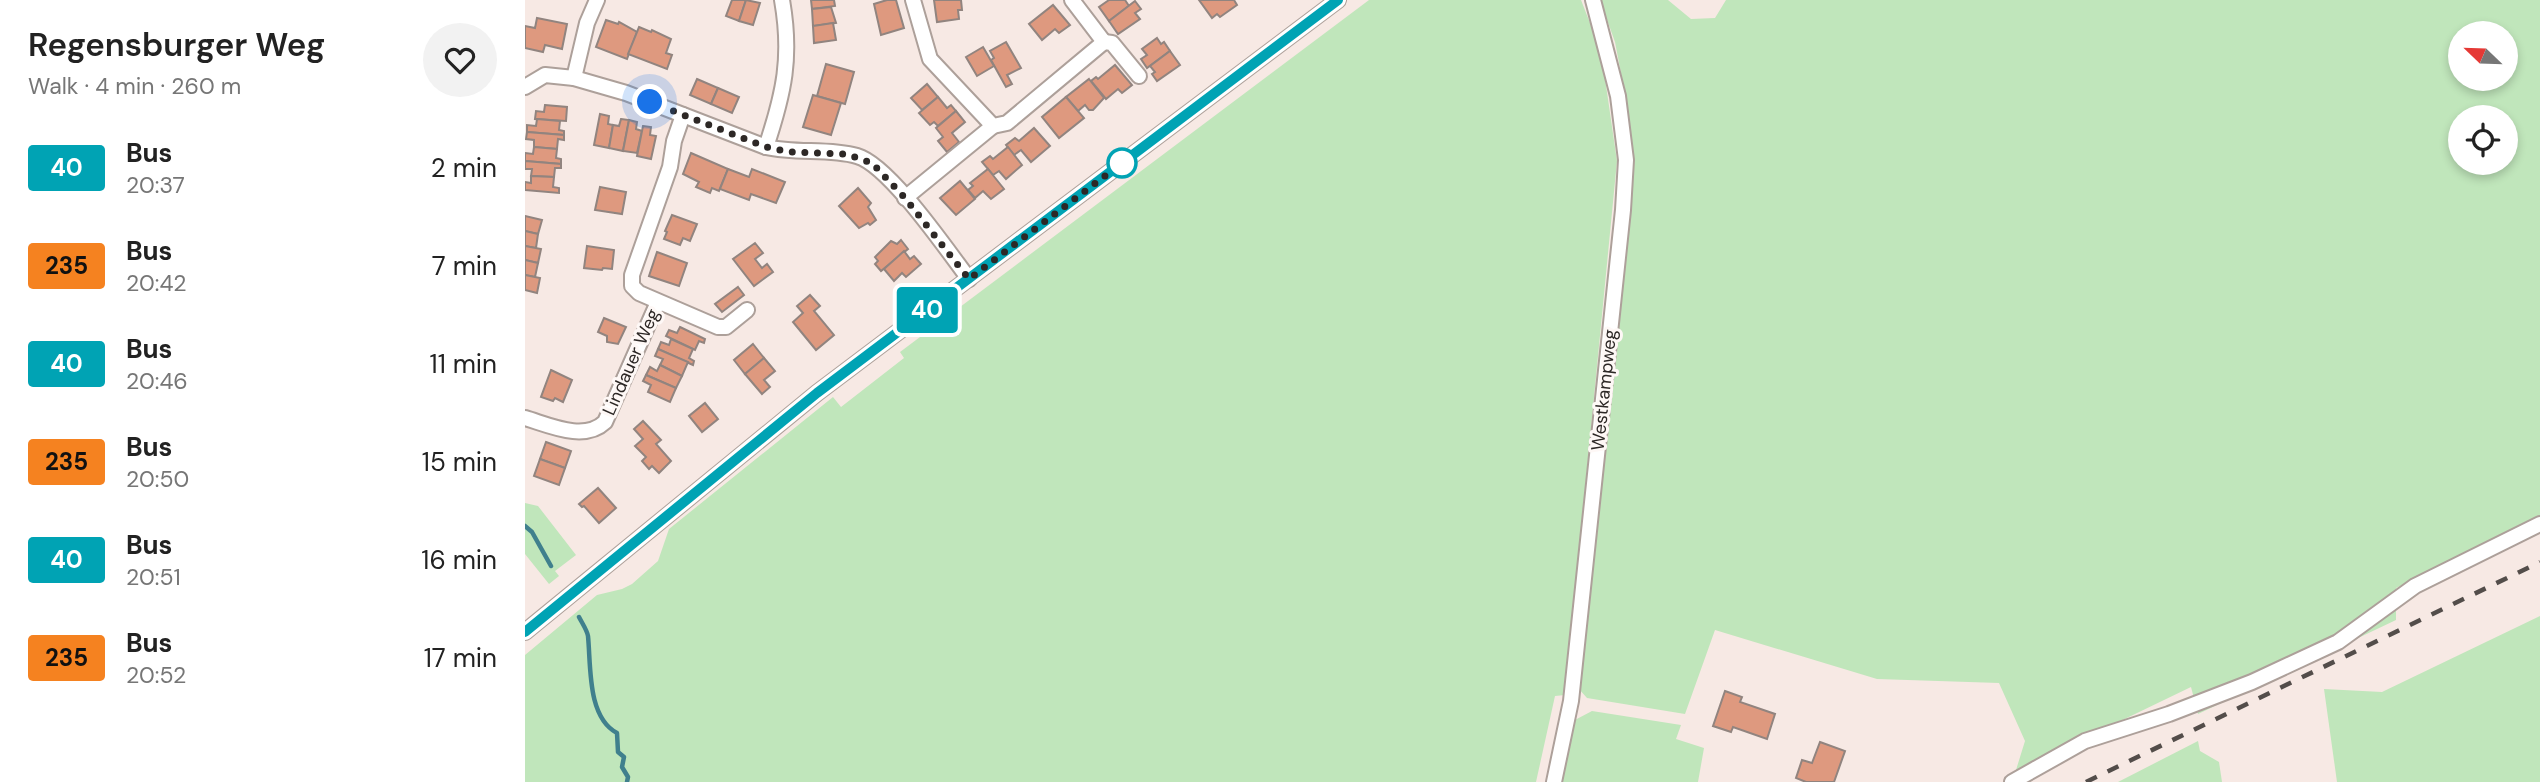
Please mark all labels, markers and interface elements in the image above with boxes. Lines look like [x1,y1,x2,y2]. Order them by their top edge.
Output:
north arrow [2448,21,2518,91]
map controls [2448,21,2518,175]
text: Regensburger Weg [28,23,325,66]
button: heart [423,23,497,97]
text: Walk · 4 min · 260 m [28,71,241,101]
your location [632,84,667,119]
button: locate [2448,105,2518,175]
text: Bus [126,136,172,170]
unlabelled marker [1107,148,1137,178]
text: 2 min [431,151,497,185]
text: 40 [50,152,83,183]
text: 20:37 [126,170,185,200]
text: Bus [126,234,172,268]
text: 7 min [432,249,497,283]
text: 235 [45,250,88,281]
text: 20:42 [126,268,187,298]
line badge: 40 [895,287,959,333]
text: 40 [911,294,943,325]
street label: Lindauer Weg [597,305,665,419]
street label: Westkampweg [1586,328,1622,452]
text: Bus [126,332,172,366]
text: 11 min [430,347,497,381]
text: 40 [50,348,83,379]
text: 20:46 [126,366,188,396]
text: Bus [126,430,172,464]
text: 15 min [422,445,497,479]
text: 235 [45,446,88,477]
text: 20:50 [126,464,189,494]
text: Bus [126,528,172,562]
text: 16 min [421,543,497,577]
text: 40 [50,544,83,575]
text: 20:51 [126,562,181,592]
text: Bus [126,626,172,660]
text: 17 min [424,641,497,675]
text: 235 [45,642,88,673]
text: 20:52 [126,660,186,690]

